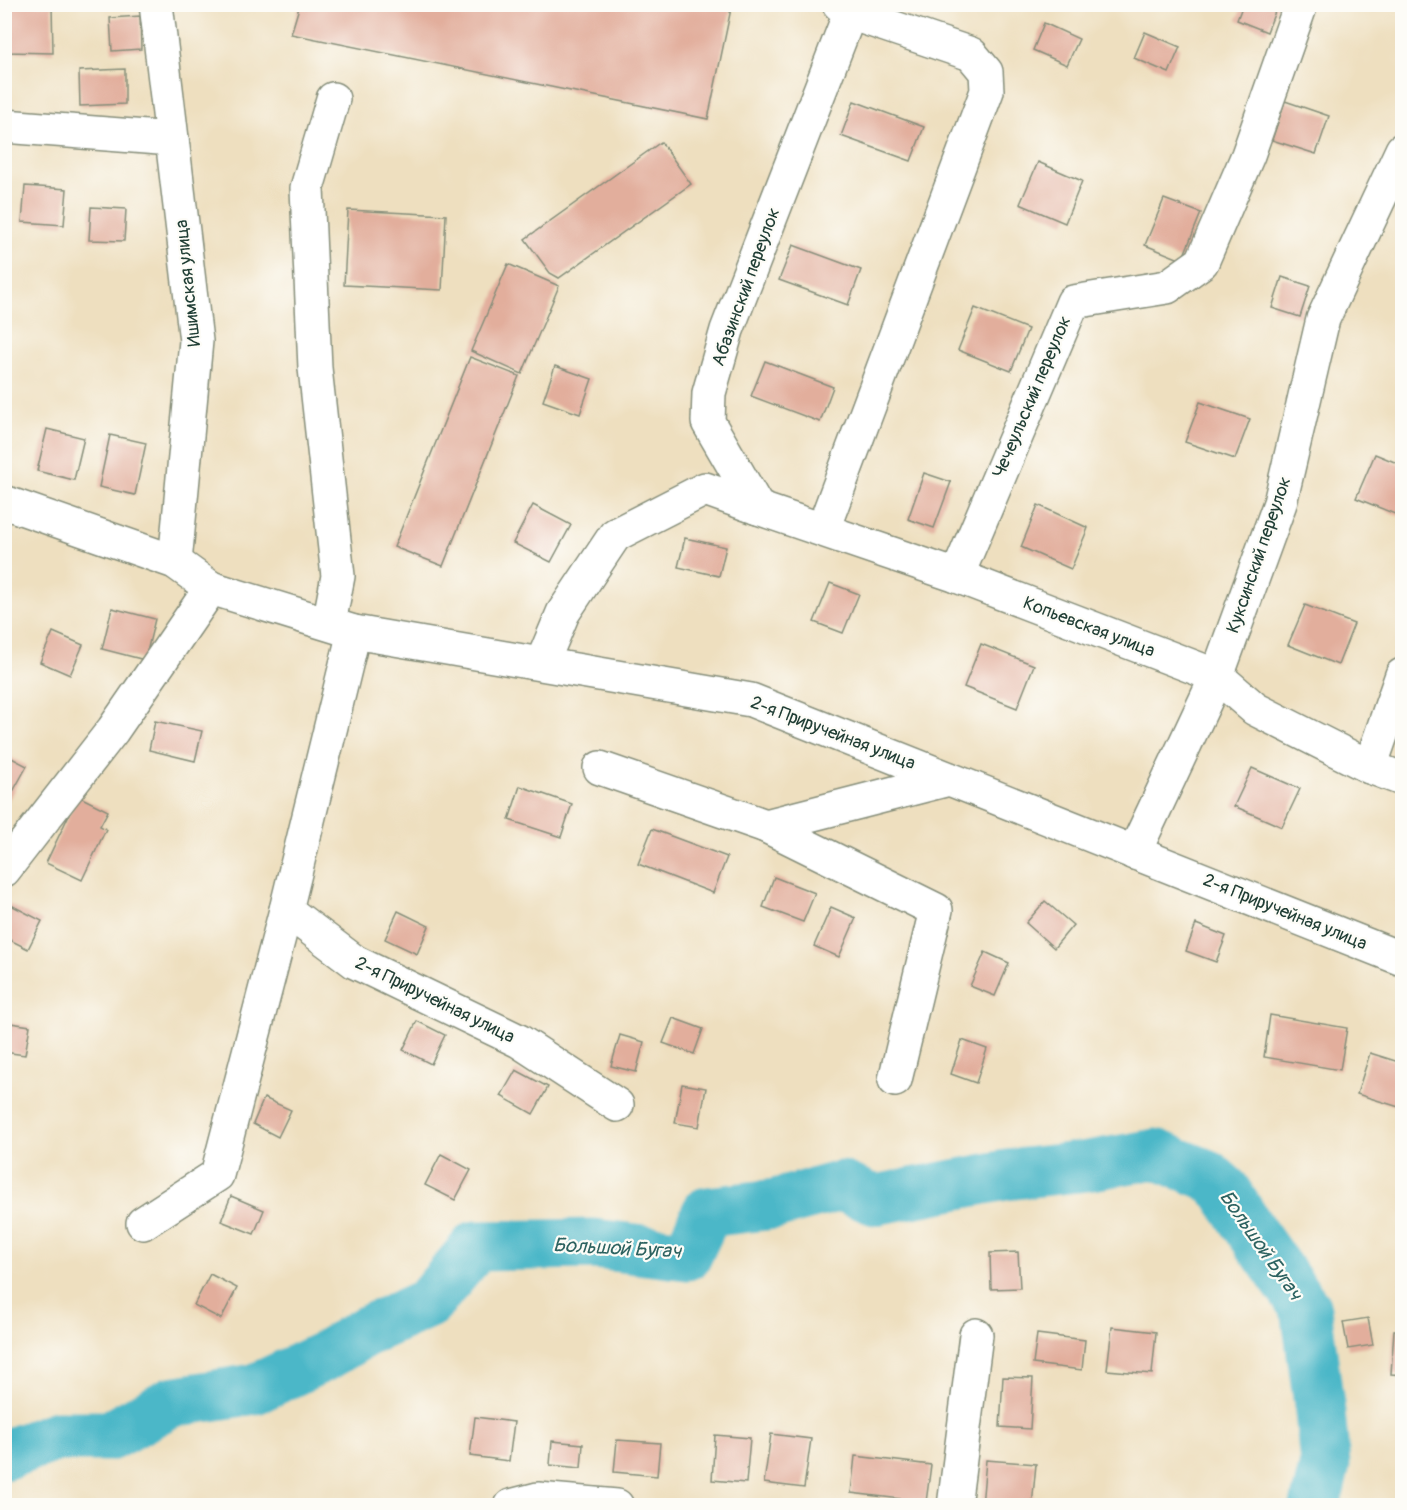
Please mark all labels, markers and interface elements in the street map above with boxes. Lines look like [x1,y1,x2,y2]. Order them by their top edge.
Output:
street label: Абазинский переулок [707,205,785,369]
street label: Ишимская улица [170,218,206,348]
street label: Чечеульский переулок [988,313,1076,481]
street label: Куксинский переулок [1221,474,1297,636]
street label: Копьевская улица [1020,591,1158,663]
street label: 2-я Приручейная улица [747,691,919,775]
street label: 2-я Приручейная улица [1200,869,1370,955]
street label: 2-я Приручейная улица [351,951,519,1049]
water label: Большой Бугач [1214,1185,1309,1306]
water label: Большой Бугач [552,1232,683,1264]

